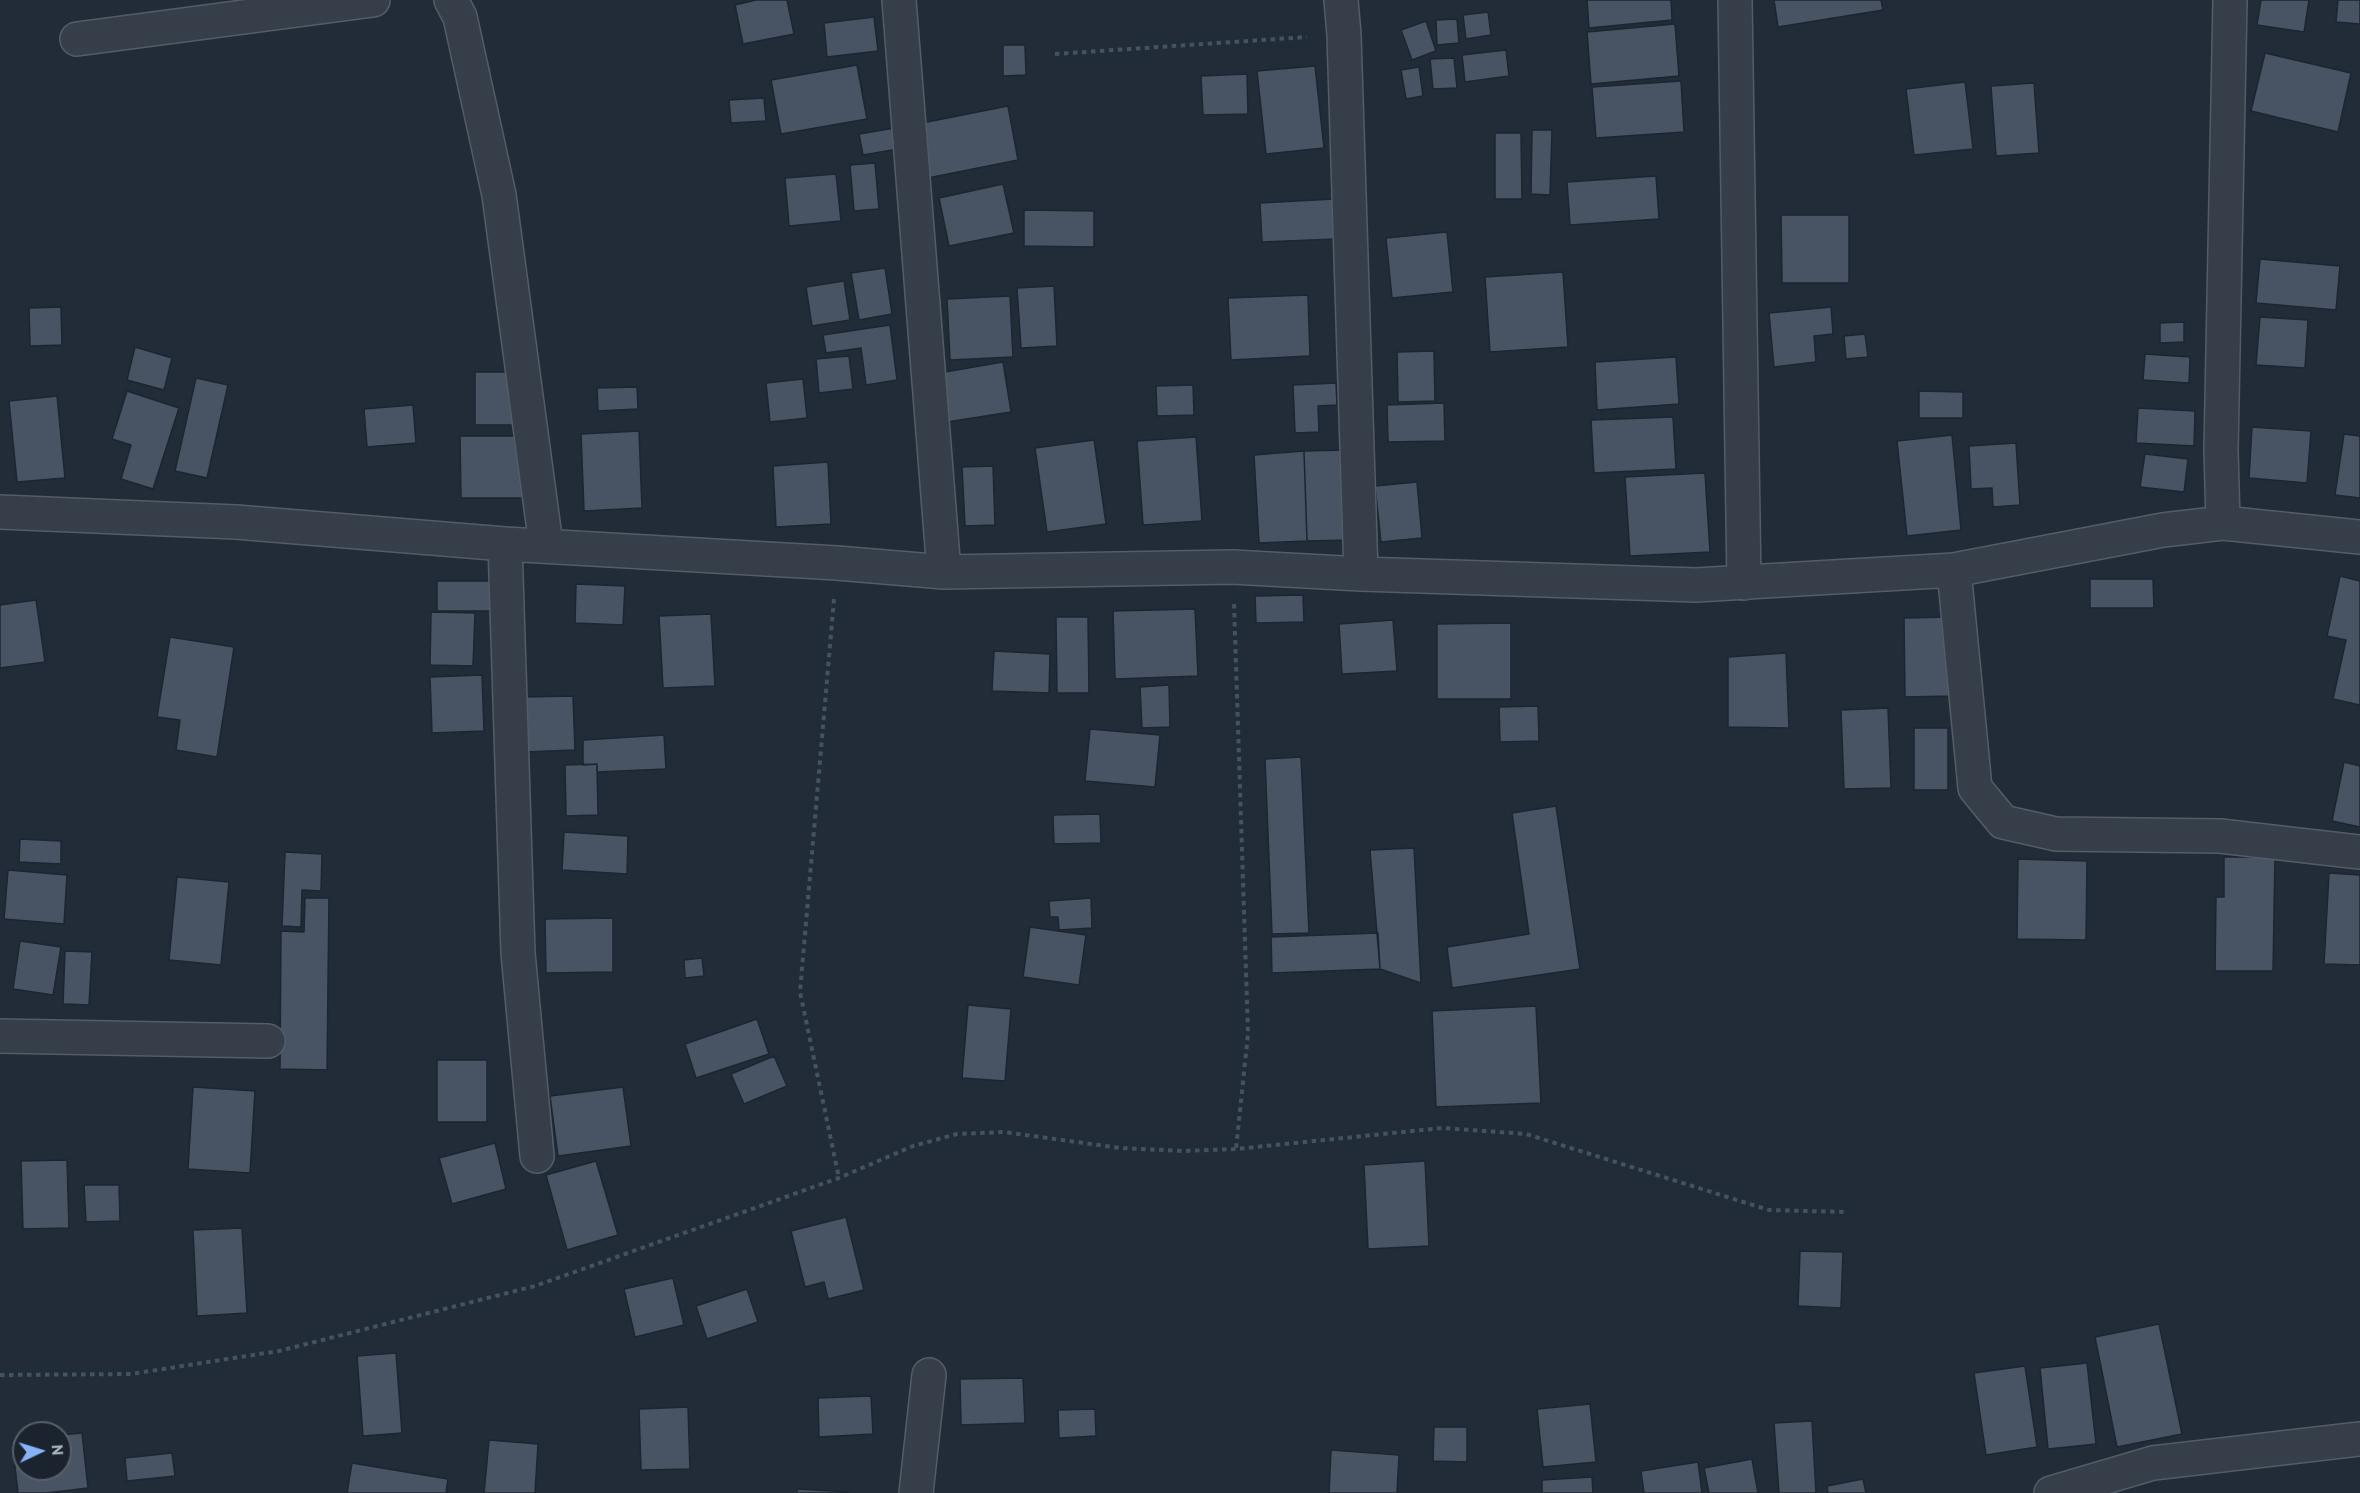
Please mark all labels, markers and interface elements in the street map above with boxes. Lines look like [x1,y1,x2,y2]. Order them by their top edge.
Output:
north arrow [12,1421,72,1481]
text: N [48,1444,68,1456]

